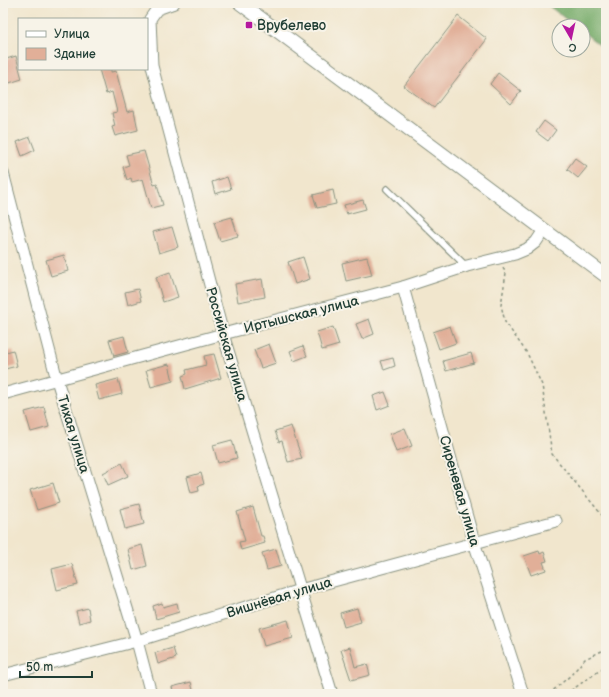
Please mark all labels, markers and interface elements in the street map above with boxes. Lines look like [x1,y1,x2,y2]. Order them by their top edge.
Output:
place label: Врубелево [257,17,326,34]
legend [18,18,148,70]
north arrow [551,18,591,58]
marker: Врубелево [244,20,254,30]
text: Улица [54,27,90,42]
text: С [567,40,577,54]
text: Здание [54,47,96,62]
street label: Российская улица [202,285,251,404]
street label: Иртышская улица [242,292,361,337]
street label: Тихая улица [54,393,94,476]
street label: Сиреневая улица [436,434,484,549]
street label: Вишнёвая улица [225,573,334,622]
scale bar [20,653,92,679]
text: 50 m [26,660,53,675]

